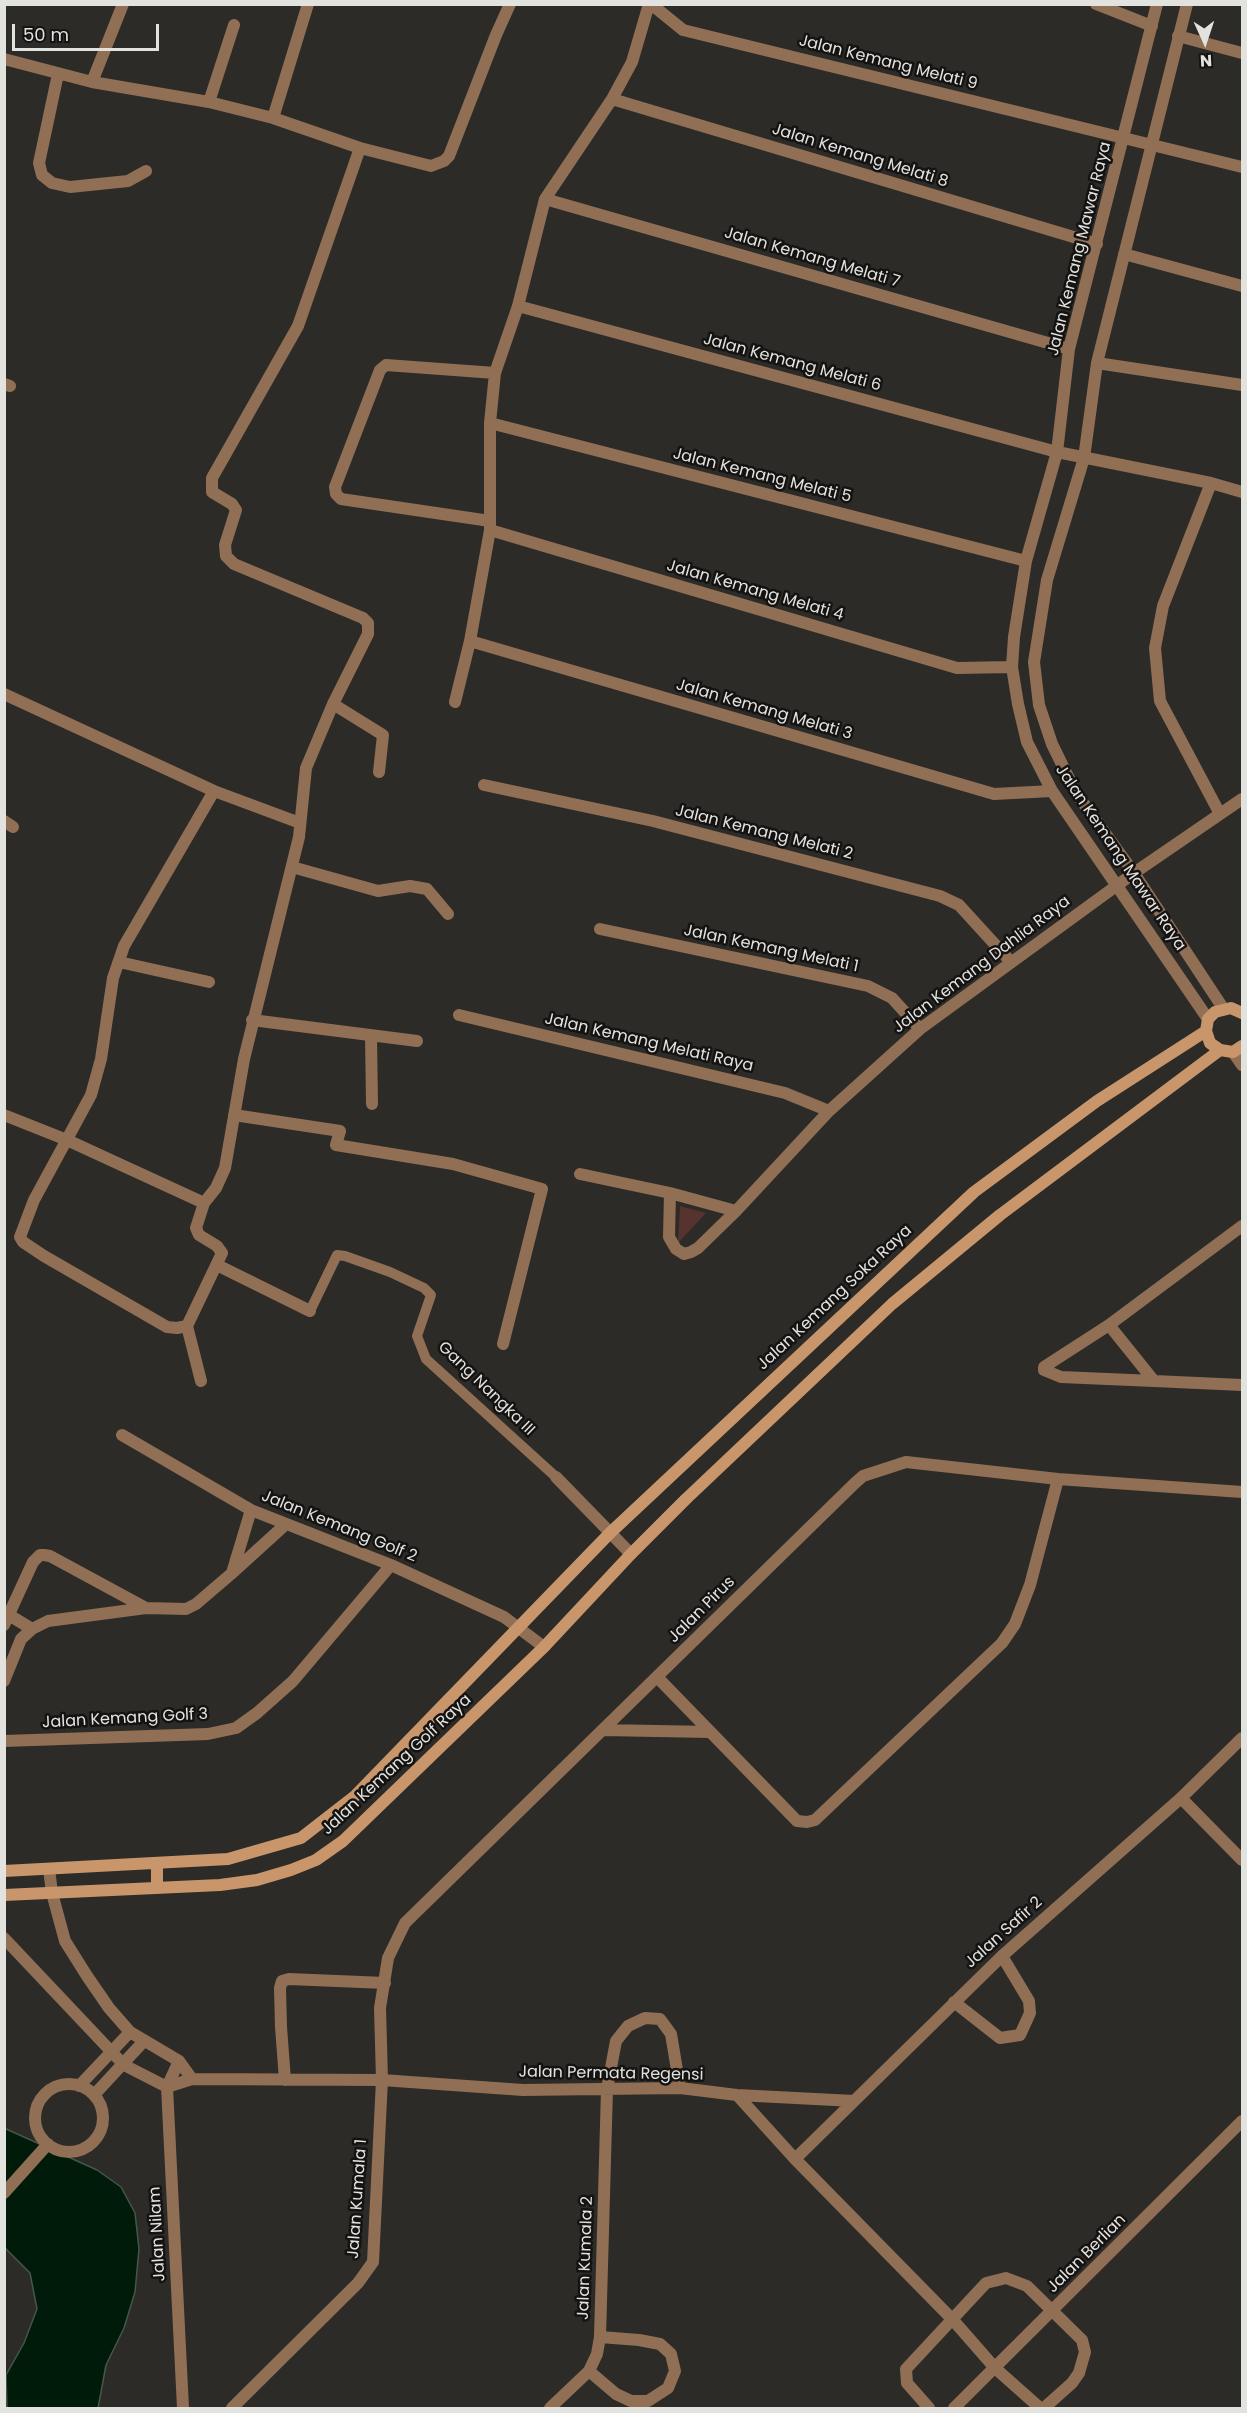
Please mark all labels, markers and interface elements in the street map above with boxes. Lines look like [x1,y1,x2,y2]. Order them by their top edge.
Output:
scale bar [15,12,162,50]
north arrow [1175,12,1235,72]
text: 50 m [23,22,69,47]
street label: Jalan Kemang Melati 9 [797,32,979,94]
text: N [1199,49,1213,72]
street label: Jalan Kemang Melati 8 [770,120,950,192]
street label: Jalan Kemang Mawar Raya [1044,140,1116,358]
street label: Jalan Kemang Melati 7 [722,224,902,292]
street label: Jalan Kemang Melati 6 [701,330,883,396]
street label: Jalan Kemang Melati 5 [671,445,853,507]
street label: Jalan Kemang Melati 4 [664,557,846,625]
street label: Jalan Kemang Melati 3 [674,676,854,744]
street label: Jalan Kemang Mawar Raya [1051,762,1189,954]
street label: Jalan Kemang Melati 2 [673,802,855,864]
street label: Jalan Kemang Dahlia Raya [890,892,1074,1038]
street label: Jalan Kemang Melati 1 [682,921,860,977]
street label: Jalan Kemang Melati Raya [543,1010,755,1076]
street label: Jalan Kemang Soka Raya [754,1221,916,1375]
street label: Gang Nangka III [434,1338,538,1440]
street label: Jalan Kemang Golf 2 [258,1487,420,1567]
street label: Jalan Pirus [665,1573,739,1647]
street label: Jalan Kemang Golf Raya [318,1691,476,1839]
street label: Jalan Kemang Golf 3 [41,1705,209,1733]
street label: Jalan Safir 2 [961,1893,1047,1973]
street label: Jalan Permata Regensi [518,2063,704,2085]
street label: Jalan Kumala 1 [344,2139,372,2259]
street label: Jalan Nilam [146,2186,170,2282]
street label: Jalan Kumala 2 [574,2196,598,2320]
street label: Jalan Berlian [1044,2211,1130,2297]

